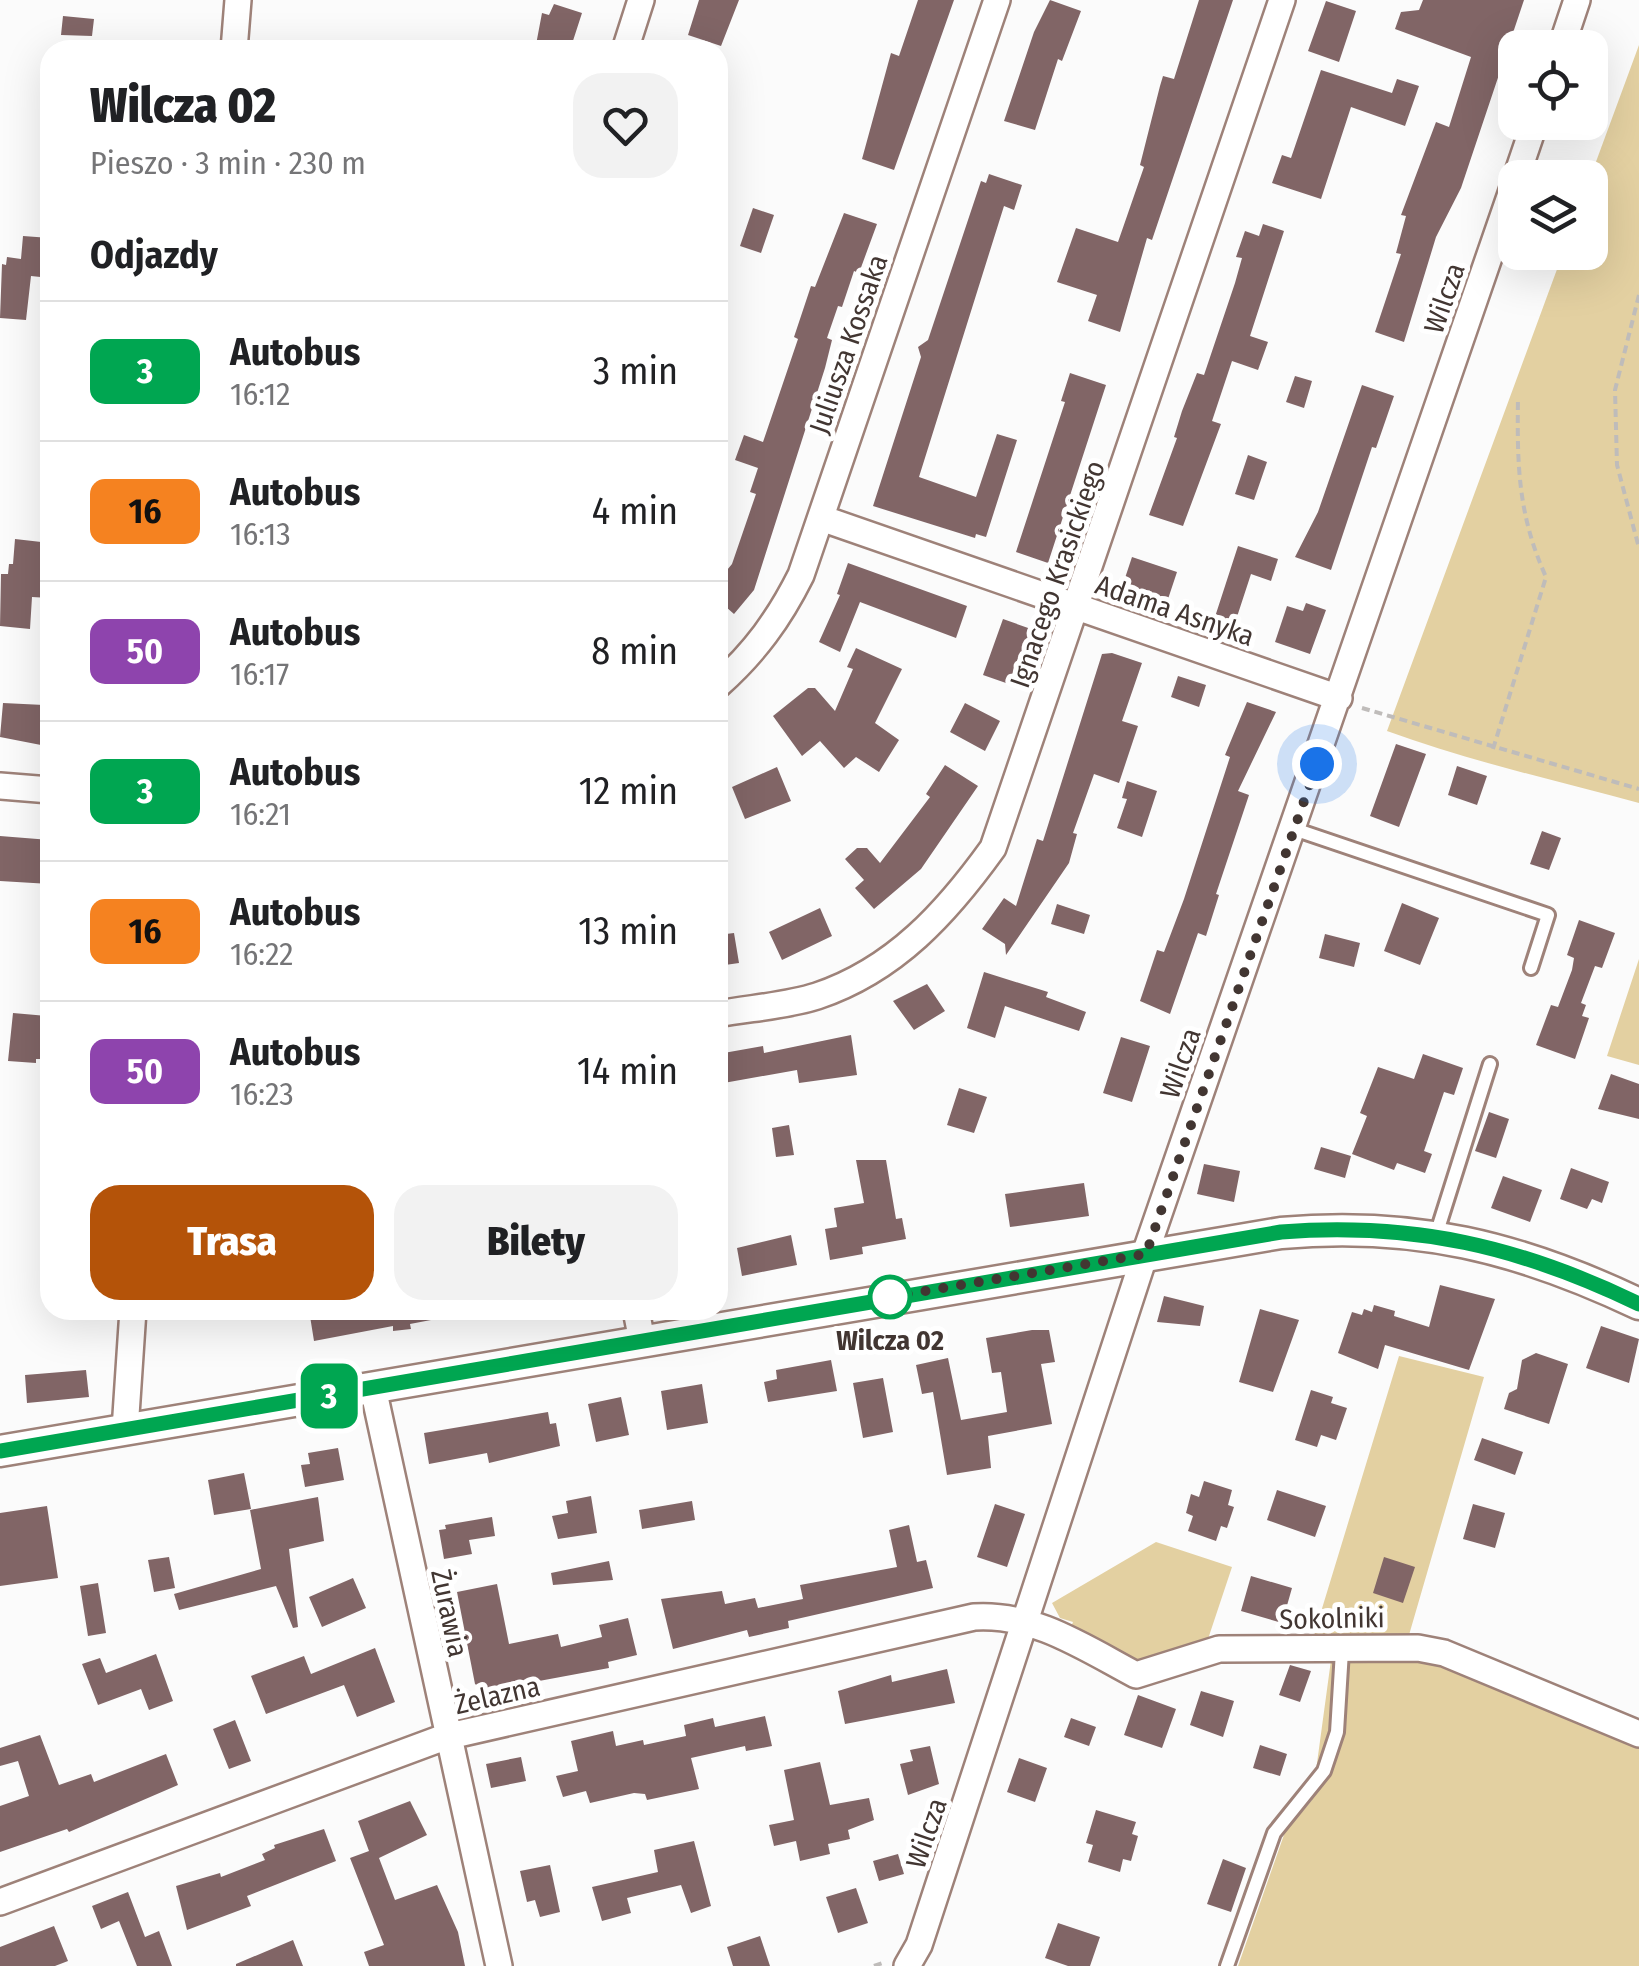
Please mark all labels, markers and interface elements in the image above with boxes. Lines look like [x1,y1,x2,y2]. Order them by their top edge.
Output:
map controls [1498,30,1608,270]
button: locate [1498,30,1608,140]
button: heart [573,73,678,178]
text: Wilcza 02 [90,77,276,135]
text: Pieszo · 3 min · 230 m [90,144,366,182]
button: layers [1498,160,1608,270]
text: Odjazdy [90,232,218,278]
street label: Juliusza Kossaka [802,250,895,438]
street label: Wilcza [1417,259,1472,337]
text: Autobus [230,329,360,375]
text: 3 min [593,348,678,394]
text: 3 [137,350,153,392]
text: 16:12 [230,375,290,413]
street label: Ignacego Krasickiego [1003,456,1112,692]
text: Autobus [230,469,360,515]
text: 4 min [592,488,678,534]
text: 16 [128,490,162,532]
text: 16:13 [230,515,291,553]
street label: Adama Asnyka [1091,568,1258,653]
text: Autobus [230,609,360,655]
text: 8 min [591,628,678,674]
text: 50 [127,630,163,672]
text: 16:17 [230,655,289,693]
your location [1292,739,1342,789]
text: Autobus [230,749,360,795]
text: 12 min [579,768,678,814]
text: 3 [137,770,153,812]
text: 16:21 [230,795,291,833]
text: Autobus [230,889,360,935]
text: 13 min [578,908,678,954]
text: 16 [128,910,162,952]
text: 16:22 [230,935,293,973]
street label: Wilcza [1153,1024,1208,1102]
text: Autobus [230,1029,360,1075]
text: 14 min [577,1048,678,1094]
text: 50 [127,1050,163,1092]
text: 16:23 [230,1075,294,1113]
button: Trasa [90,1185,374,1300]
button: Bilety [394,1185,678,1300]
marker: Wilcza 02 [869,1276,911,1318]
place label: Wilcza 02 [836,1324,944,1357]
line badge: 3 [296,1364,362,1428]
text: 3 [321,1375,337,1417]
street label: Żurawia [424,1566,475,1660]
street label: Sokolniki [1279,1601,1385,1636]
street label: Żelazna [451,1670,543,1721]
street label: Wilcza [899,1794,954,1872]

